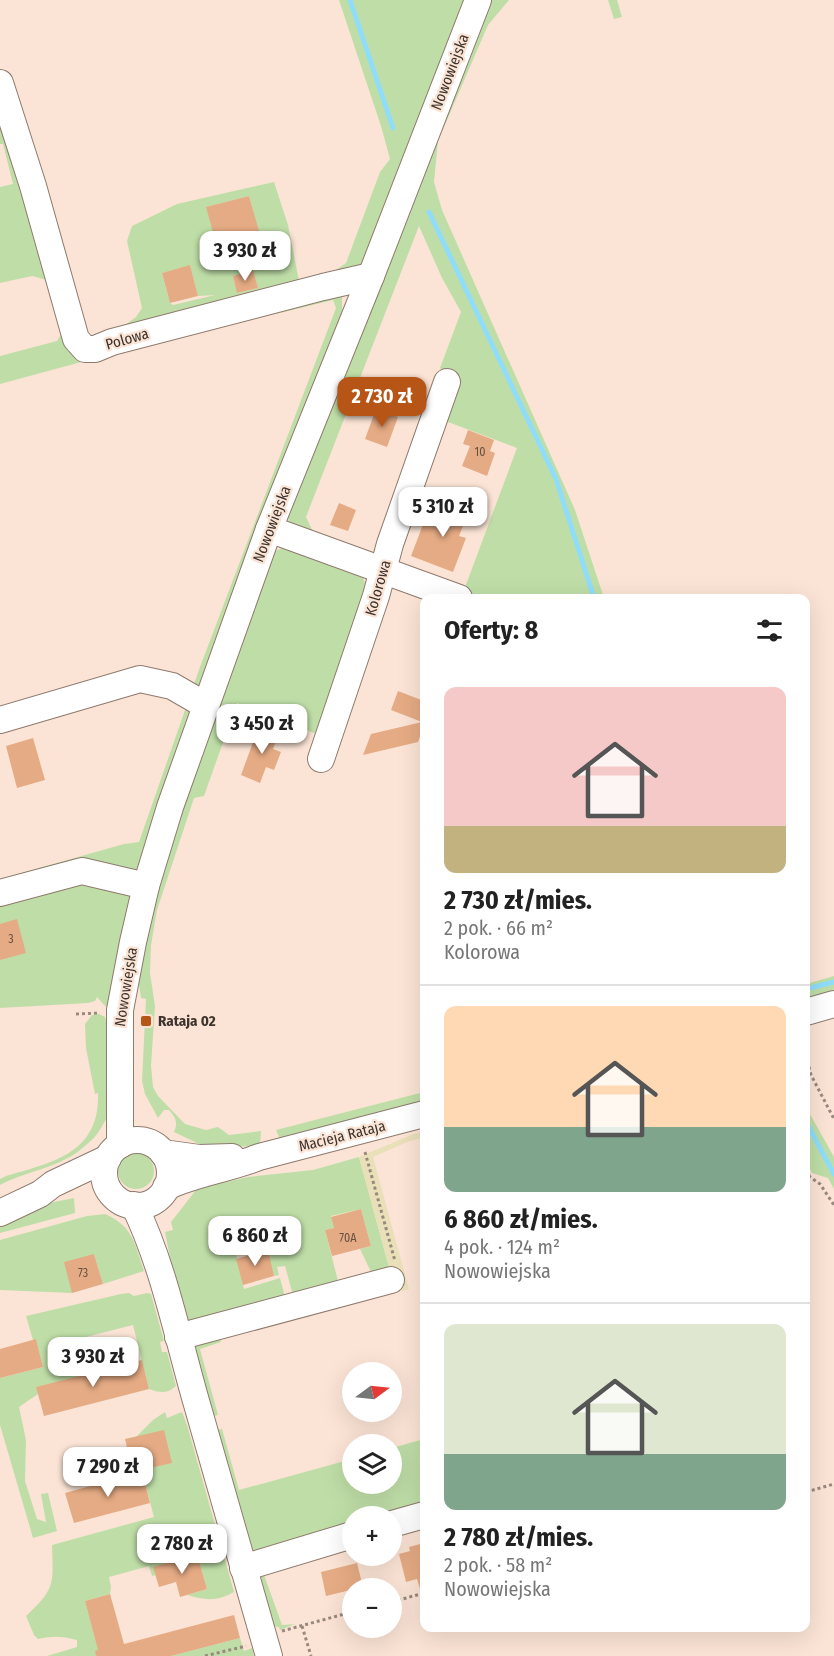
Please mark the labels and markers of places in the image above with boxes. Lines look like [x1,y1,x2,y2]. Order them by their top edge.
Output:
pin: 3 930 zł [183,231,307,282]
pin: 2 730 zł [320,377,444,428]
pin: 5 310 zł [381,487,505,538]
pin: 3 450 zł [200,704,324,755]
place label: Rataja 02 [158,1012,216,1030]
marker: Rataja 02 [139,1014,153,1028]
pin: 6 860 zł [193,1216,317,1267]
pin: 3 930 zł [31,1337,155,1388]
pin: 7 290 zł [46,1447,170,1498]
pin: 2 780 zł [120,1524,244,1575]

